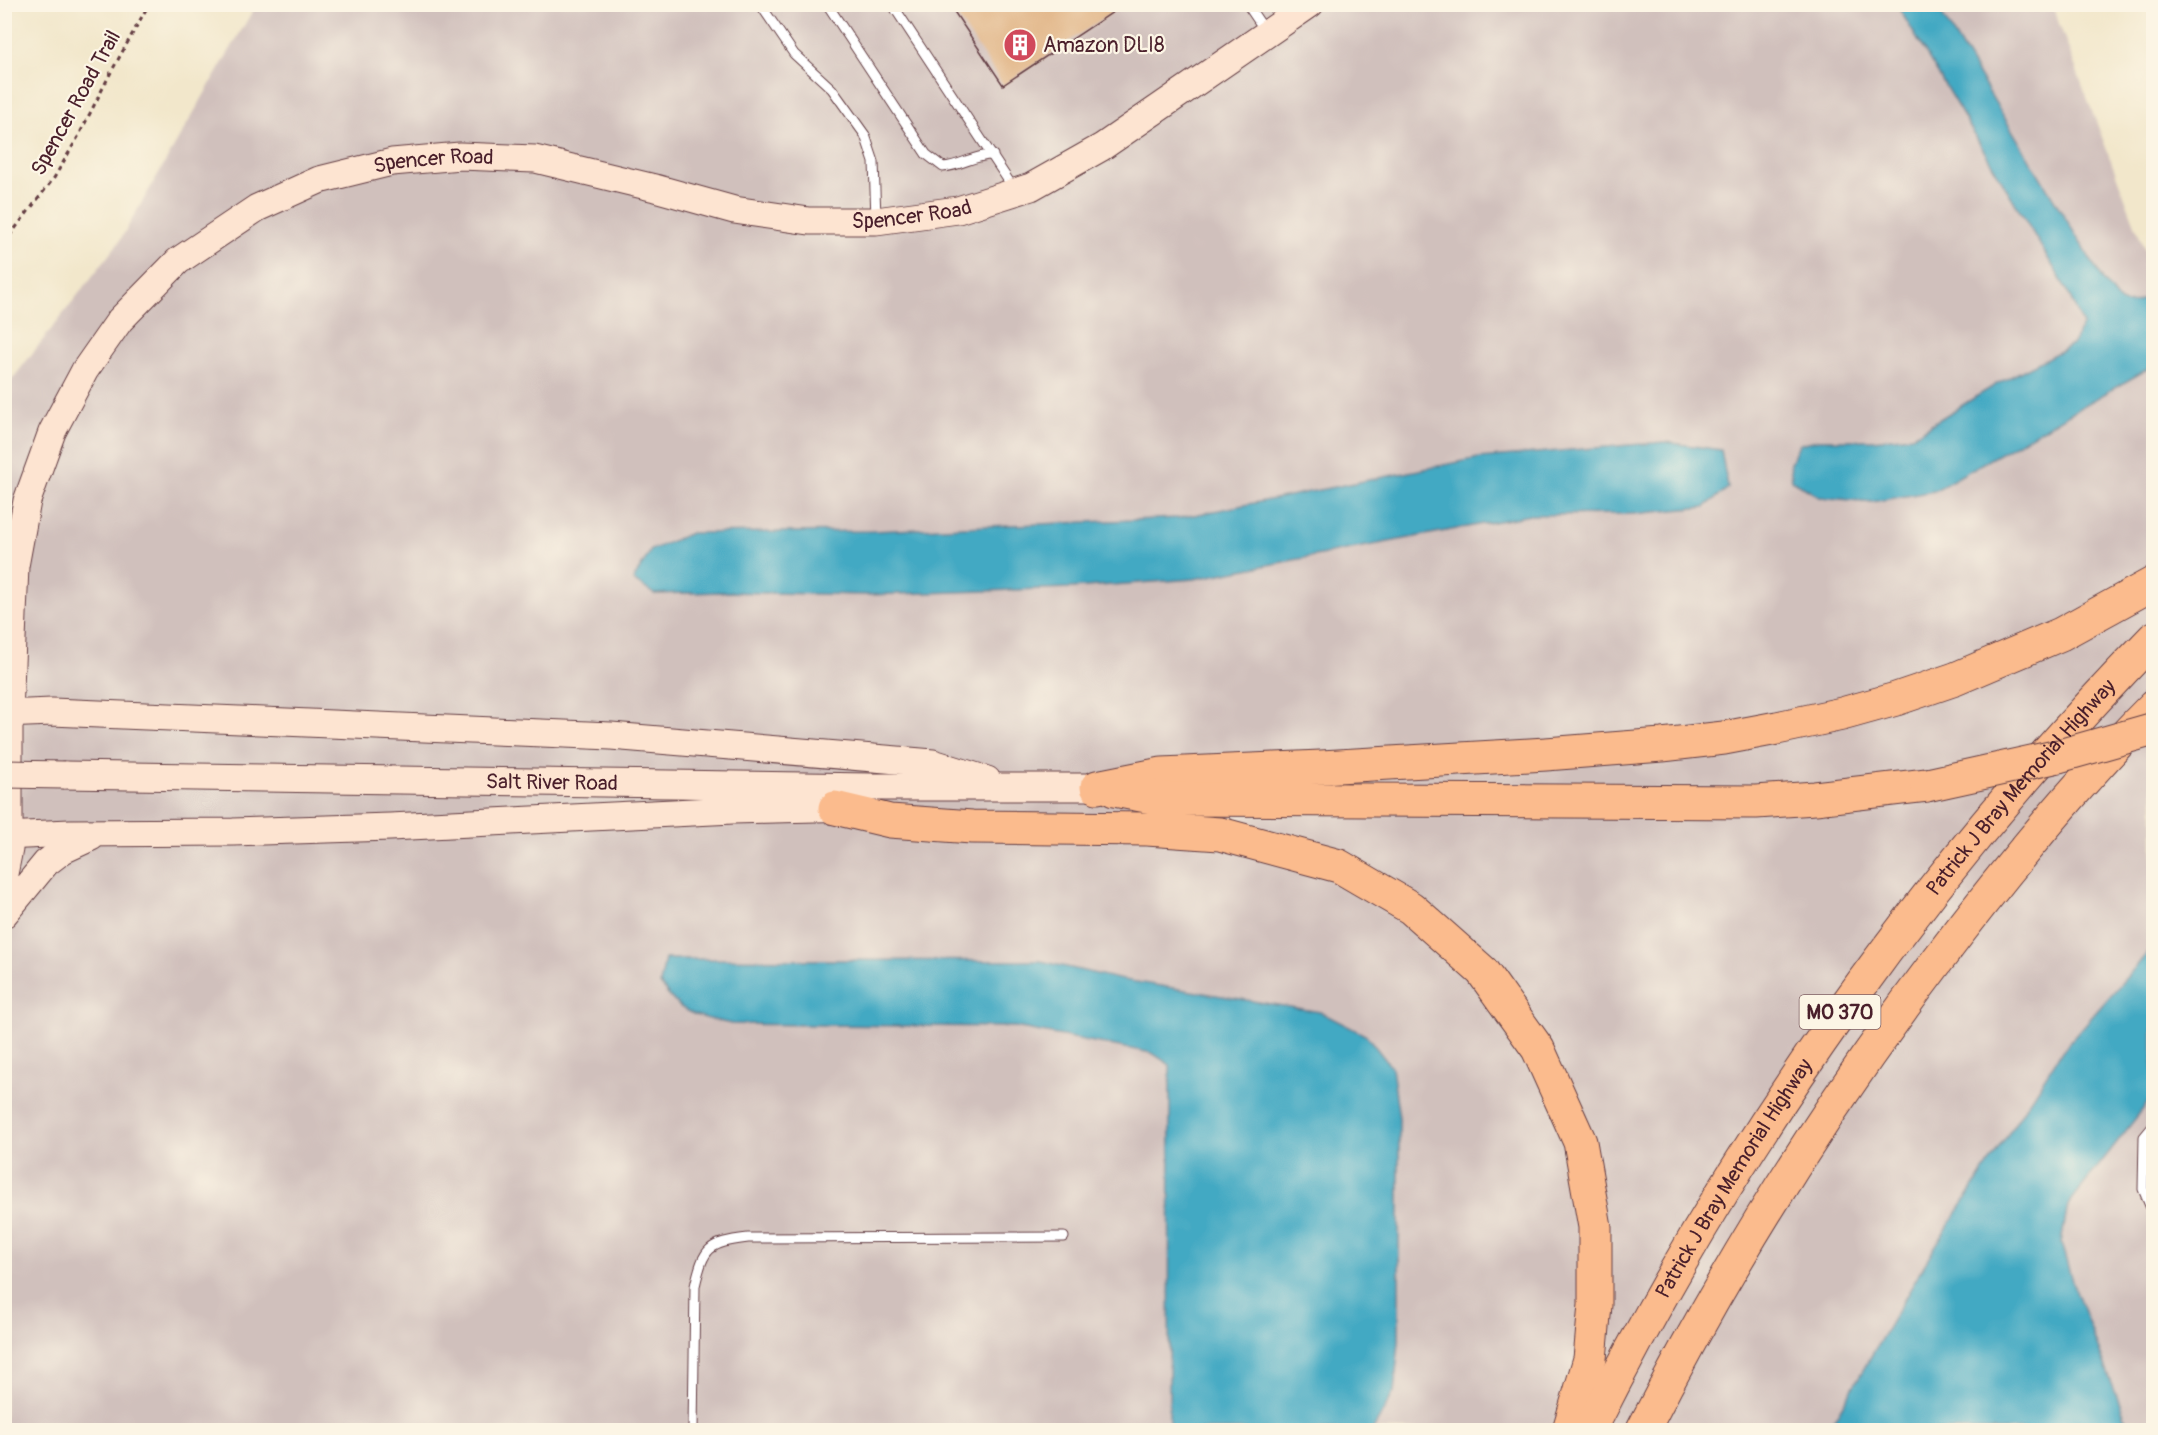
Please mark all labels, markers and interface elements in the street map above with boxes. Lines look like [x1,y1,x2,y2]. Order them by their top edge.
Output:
street label: Spencer Road Trail [25,26,127,180]
building icon: Amazon DLI8 [1002,27,1038,63]
place label: Amazon DLI8 [1043,32,1165,59]
street label: Spencer Road [371,142,494,180]
street label: Spencer Road [852,193,975,235]
street label: Patrick J Bray Memorial Highway [1920,673,2121,901]
street label: Salt River Road [486,768,618,797]
road number: MO 370 [1800,995,1880,1029]
street label: Patrick J Bray Memorial Highway [1649,1053,1819,1303]

